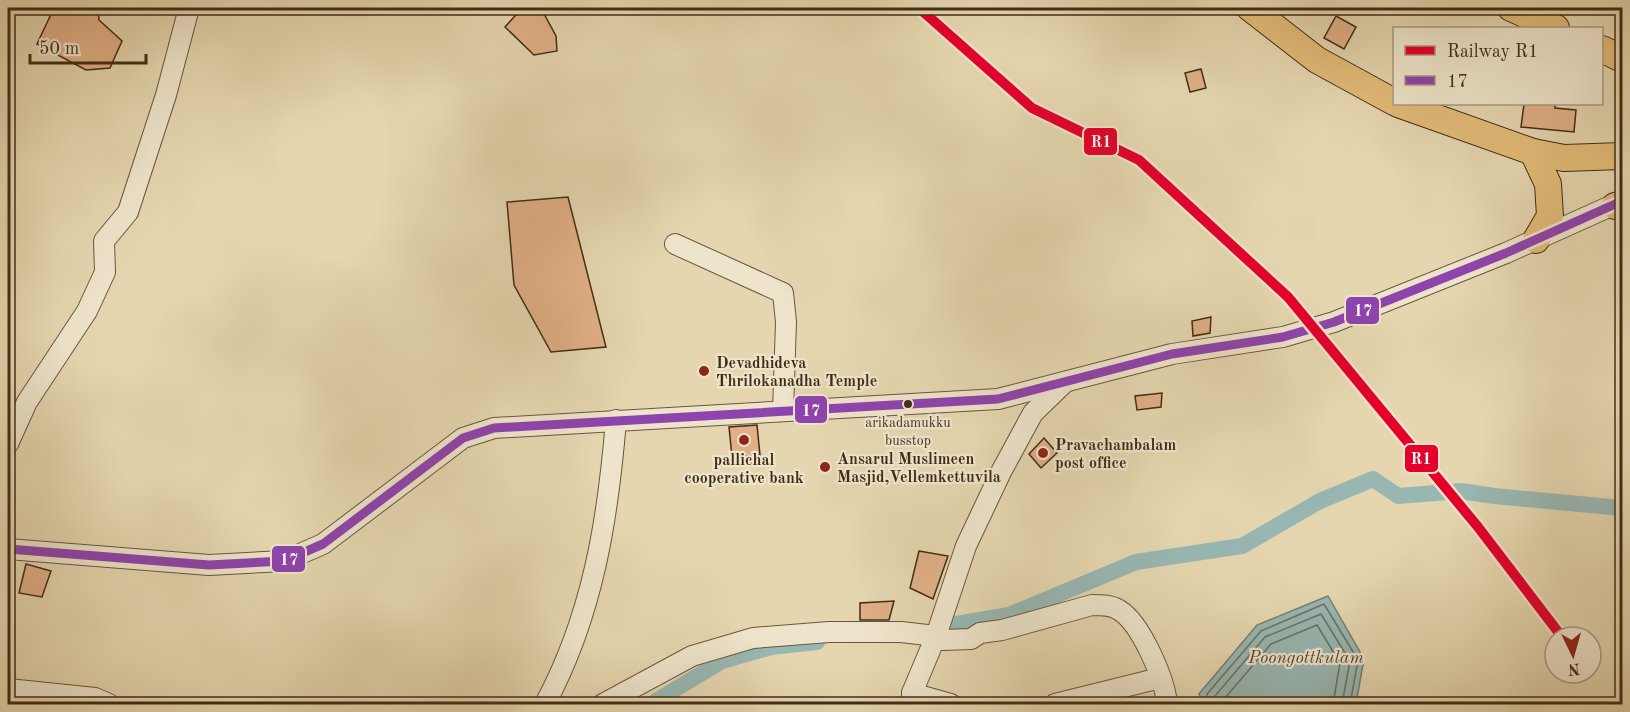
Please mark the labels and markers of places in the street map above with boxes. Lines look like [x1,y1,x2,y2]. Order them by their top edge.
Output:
place label: Devadhideva Thrilokanadha Temple [716,356,877,390]
marker: Devadhideva Thrilokanadha Temple [697,364,711,378]
marker: arikadamukku busstop [902,398,914,410]
place label: arikadamukku busstop [865,416,951,448]
marker: pallichal cooperative bank [737,433,751,447]
place label: Pravachambalam post office [1055,438,1176,472]
marker: Pravachambalam post office [1036,446,1050,460]
place label: Ansarul Muslimeen Masjid,Vellemkettuvila [837,452,1001,486]
place label: pallichal cooperative bank [684,453,804,487]
marker: Ansarul Muslimeen Masjid,Vellemkettuvila [818,460,832,474]

